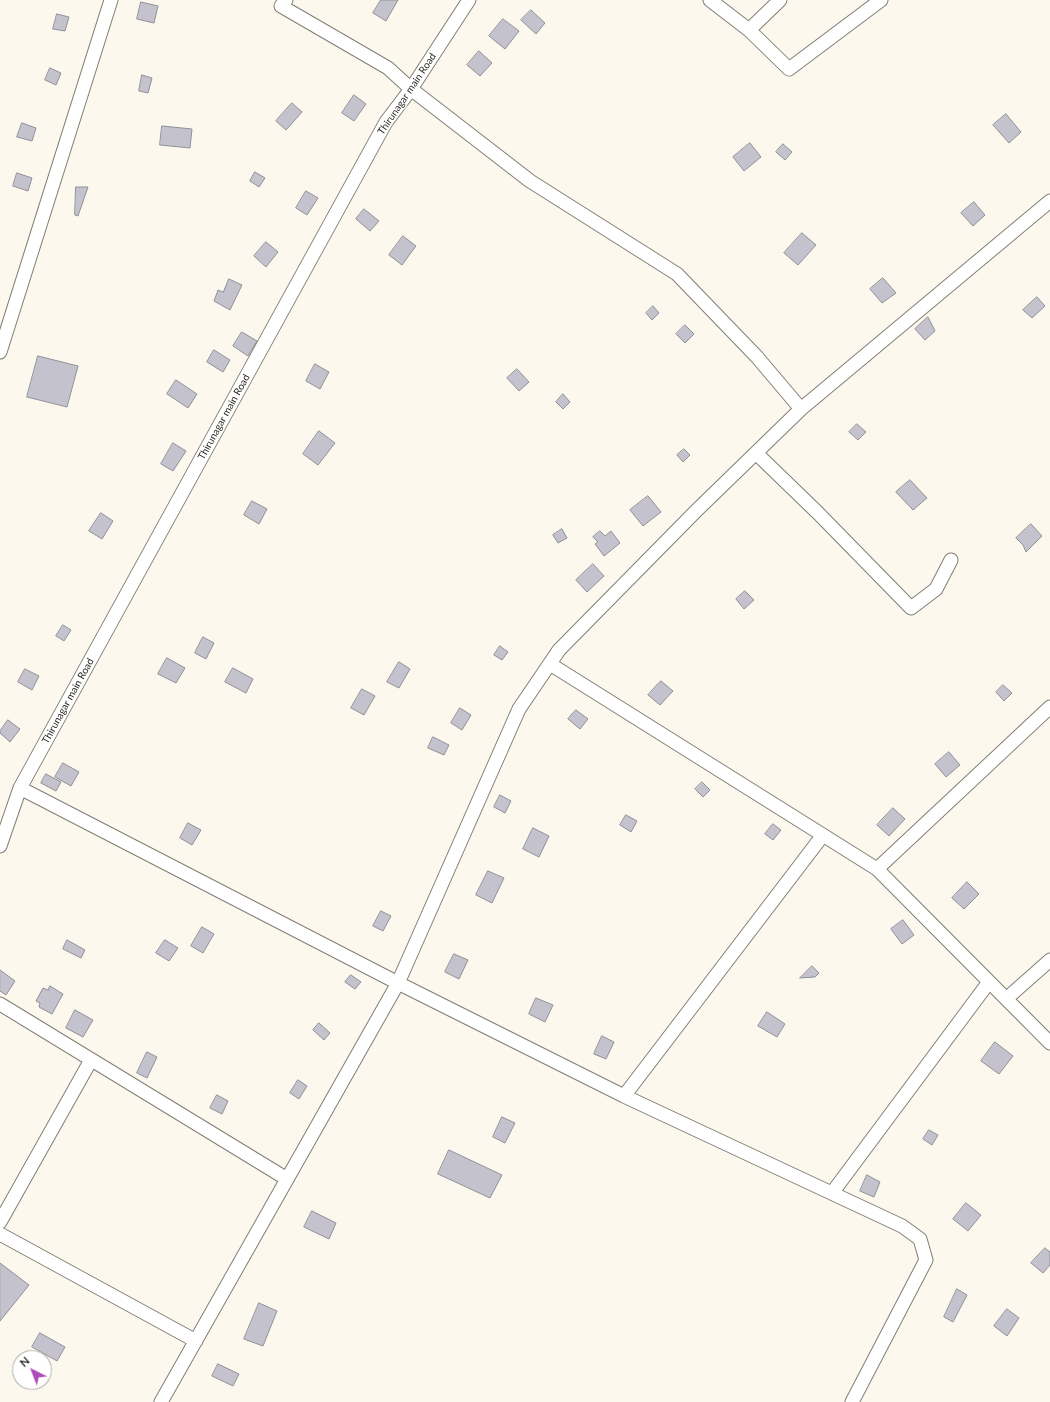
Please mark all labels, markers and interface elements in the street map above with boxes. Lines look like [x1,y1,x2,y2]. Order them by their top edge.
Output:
street label: Thirunagar main Road [375,51,439,137]
street label: Thirunagar main Road [196,372,252,462]
street label: Thirunagar main Road [40,656,96,746]
north arrow [12,1350,52,1390]
text: N [17,1354,32,1369]

